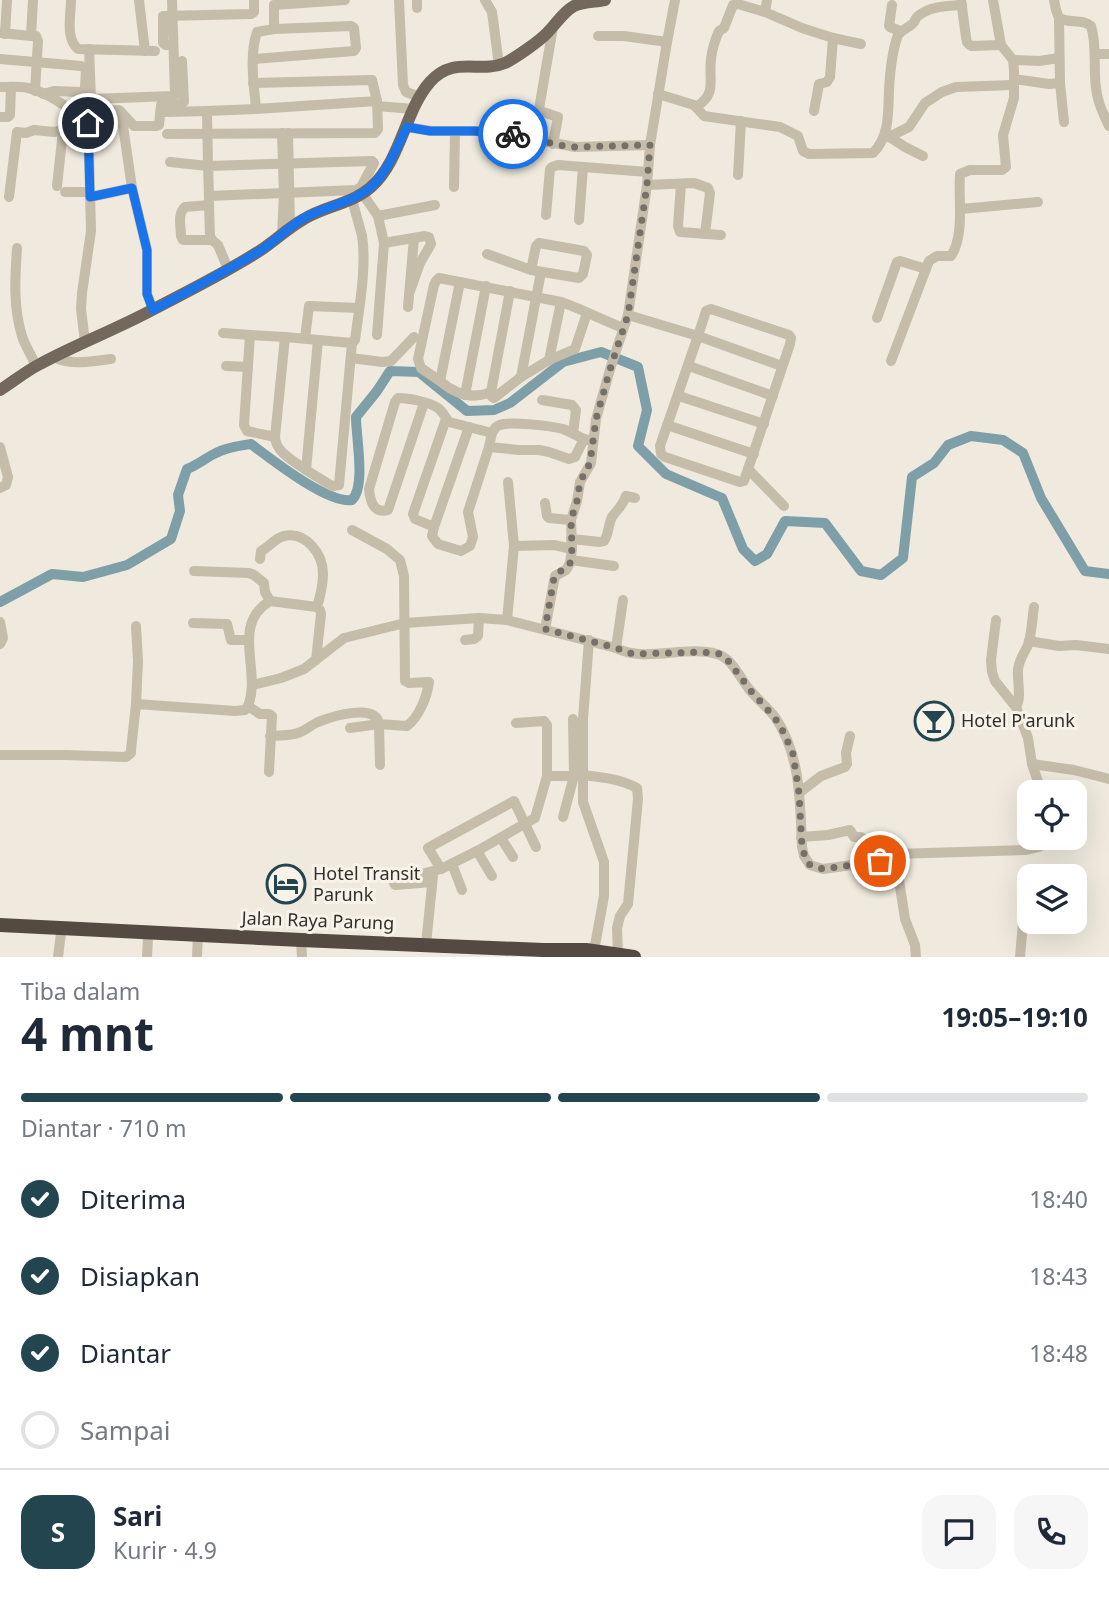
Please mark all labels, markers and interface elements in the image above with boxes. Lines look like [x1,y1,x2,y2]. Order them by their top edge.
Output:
pin [58,93,118,153]
courier [478,99,548,169]
icon: home [69,104,107,142]
icon: bike [494,115,532,153]
bar icon: Hotel P'arunk [913,700,955,742]
place label: Hotel P'arunk [961,708,1075,732]
map controls [1017,780,1087,934]
button: locate [1017,780,1087,850]
pin [850,831,910,891]
icon: bag [861,842,899,880]
place label: Hotel Transit Parunk [313,861,421,906]
hotel icon: Hotel Transit Parunk [265,863,307,905]
button: layers [1017,864,1087,934]
street label: Jalan Raya Parung [239,905,395,935]
text: Tiba dalam [21,975,140,1007]
text: 19:05–19:10 [941,999,1088,1035]
text: 4 mnt [21,1002,154,1064]
text: Diantar · 710 m [21,1112,187,1144]
icon: check [21,1180,59,1218]
text: Diterima [80,1181,186,1217]
text: 18:40 [1029,1183,1088,1215]
icon: check [21,1257,59,1295]
text: Disiapkan [80,1258,200,1294]
text: 18:43 [1029,1260,1088,1292]
icon: check [21,1334,59,1372]
text: Diantar [80,1335,171,1371]
text: 18:48 [1029,1337,1088,1369]
text: Sampai [80,1412,170,1448]
button: chat [922,1495,996,1569]
button: phone [1014,1495,1088,1569]
text: Sari [113,1498,162,1534]
text: S [51,1514,65,1550]
text: Kurir · 4.9 [113,1534,217,1566]

